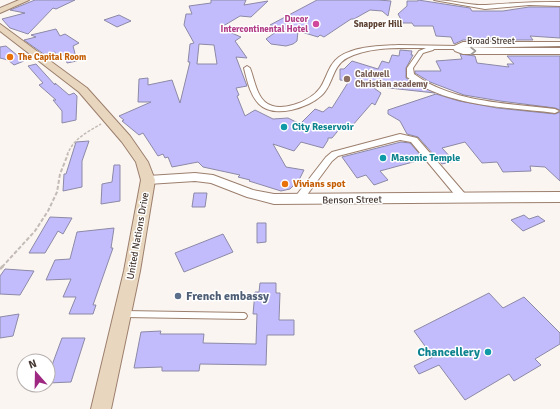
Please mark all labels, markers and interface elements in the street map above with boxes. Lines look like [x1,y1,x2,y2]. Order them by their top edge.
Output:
place label: Ducor Intercontinental Hotel [221,14,308,35]
marker: Ducor Intercontinental Hotel [311,19,321,29]
district label: Snapper Hill [354,19,403,30]
street label: Broad Street [467,36,515,47]
one-way arrow [470,47,476,55]
marker: The Capital Room [5,52,15,62]
place label: The Capital Room [18,52,86,63]
place label: Caldwell Christian academy [355,69,428,90]
marker: Caldwell Christian academy [342,74,352,84]
place label: City Reservoir [292,121,354,133]
marker: City Reservoir [279,122,289,132]
place label: Masonic Temple [391,152,460,164]
marker: Masonic Temple [378,153,388,163]
place label: Vivians spot [293,178,346,190]
marker: Vivians spot [280,179,290,189]
street label: United Nations Drive [124,191,152,281]
street label: Benson Street [322,193,382,207]
place label: French embassy [186,289,269,304]
marker: French embassy [173,291,183,301]
place label: Chancellery [418,345,480,360]
marker: Chancellery [483,347,493,357]
north arrow [16,353,56,393]
text: N [27,357,39,371]

